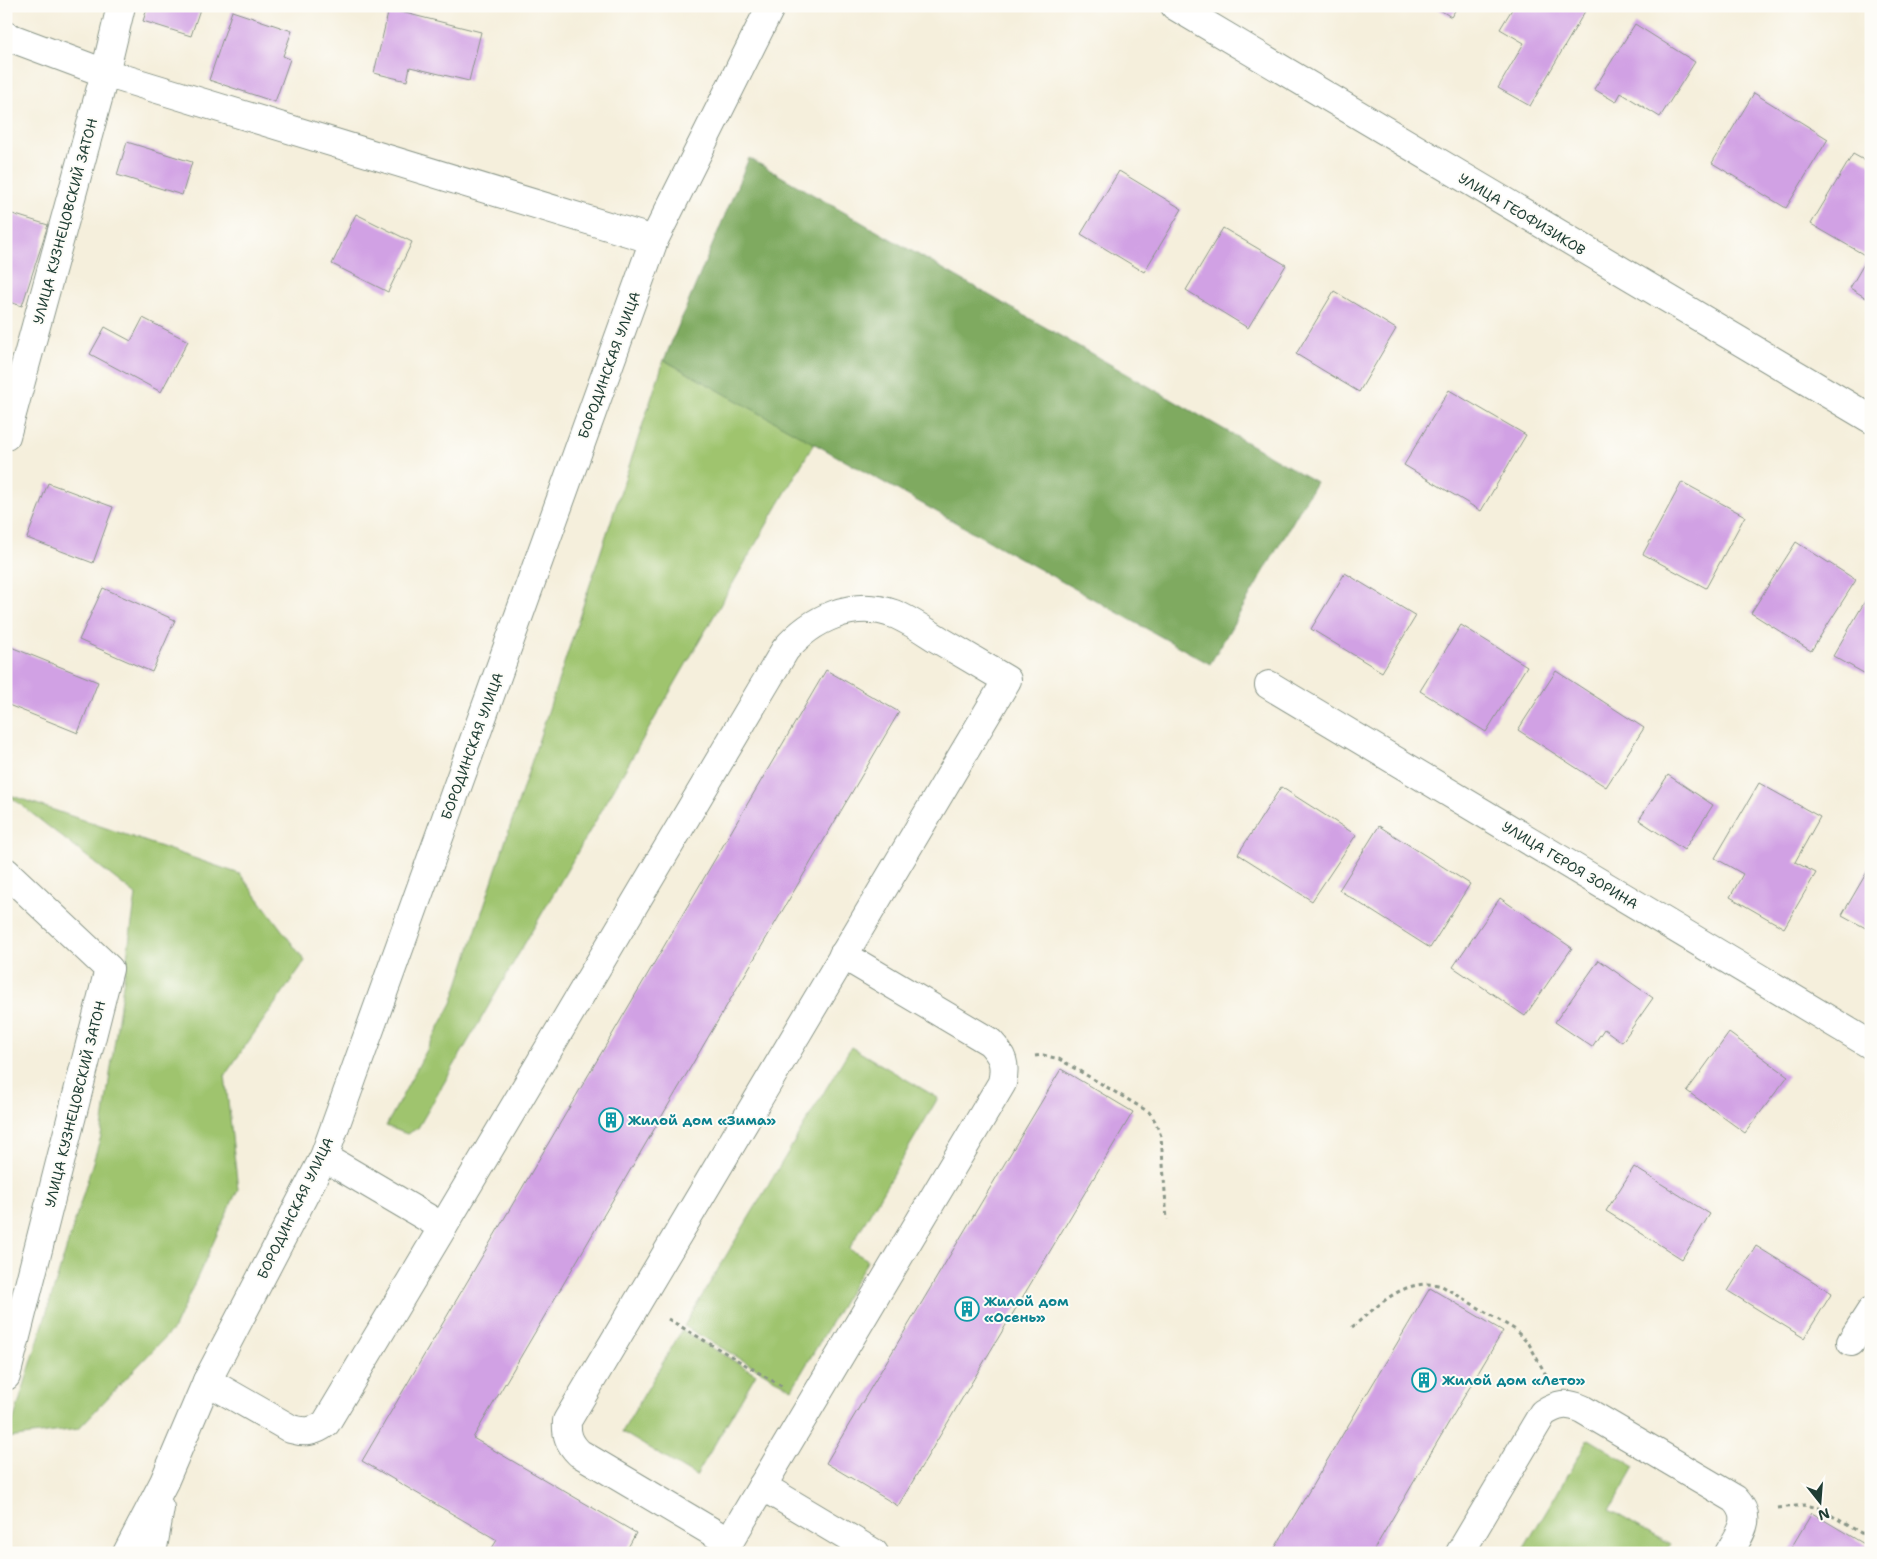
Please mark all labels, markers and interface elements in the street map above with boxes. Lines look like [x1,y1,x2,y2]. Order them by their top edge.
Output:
street label: УЛИЦА КУЗНЕЦОВСКИЙ ЗАТОН [29,116,101,326]
street label: УЛИЦА ГЕОФИЗИКОВ [1455,169,1589,259]
street label: БОРОДИНСКАЯ УЛИЦА [574,289,644,441]
street label: БОРОДИНСКАЯ УЛИЦА [437,670,507,822]
street label: УЛИЦА ГЕРОЯ ЗОРИНА [1499,817,1641,913]
street label: УЛИЦА КУЗНЕЦОВСКИЙ ЗАТОН [41,999,109,1209]
building icon: Жилой дом «Зима» [598,1107,624,1133]
place label: Жилой дом «Зима» [628,1111,777,1129]
street label: БОРОДИНСКАЯ УЛИЦА [253,1134,337,1282]
place label: Жилой дом «Осень» [984,1292,1069,1326]
building icon: Жилой дом «Осень» [954,1296,980,1322]
building icon: Жилой дом «Лето» [1411,1367,1437,1393]
place label: Жилой дом «Лето» [1442,1371,1586,1389]
north arrow [1794,1476,1844,1526]
text: N [1816,1504,1832,1525]

